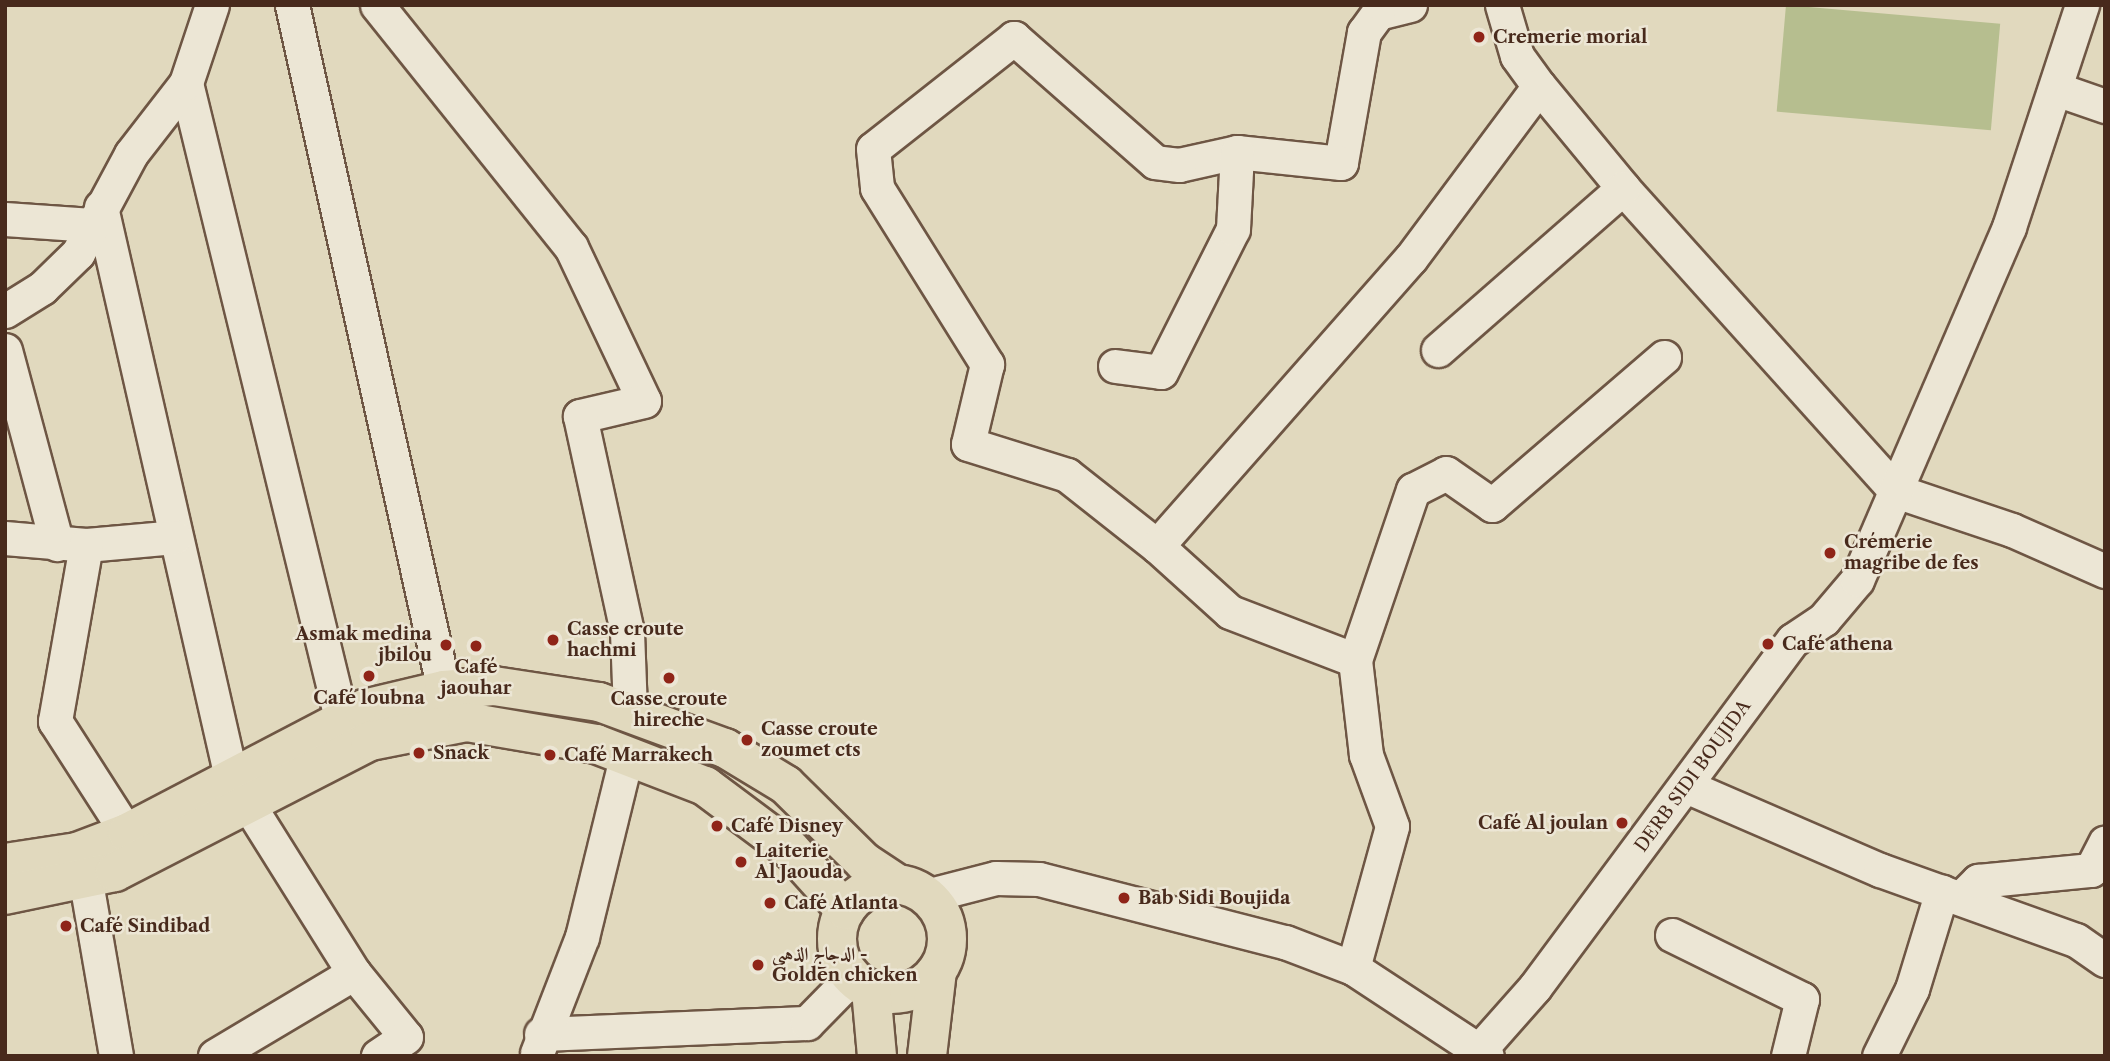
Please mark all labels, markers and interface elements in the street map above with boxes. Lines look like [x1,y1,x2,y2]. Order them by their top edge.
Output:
place label: Cremerie morial [1493,26,1647,48]
marker: Cremerie morial [1471,29,1487,45]
place label: Crémerie magribe de fes [1844,532,1979,574]
marker: Crémerie magribe de fes [1822,545,1838,561]
place label: Casse croute hachmi [567,619,684,662]
place label: Asmak medina jbilou [295,624,432,666]
marker: Casse croute hachmi [545,632,561,648]
place label: Café athena [1782,633,1893,655]
marker: Café athena [1760,636,1776,652]
marker: Asmak medina jbilou [438,637,454,653]
marker: Café jaouhar [468,638,484,654]
place label: Café jaouhar [440,657,512,700]
marker: Café loubna [361,668,377,684]
marker: Casse croute hireche [661,670,677,686]
place label: Café loubna [313,687,425,709]
place label: Casse croute hireche [611,689,727,732]
street label: DERB SIDI BOUJIDA [1631,696,1755,856]
place label: Casse croute zoumet cts [761,719,878,762]
marker: Casse croute zoumet cts [739,732,755,748]
place label: Snack [433,742,489,764]
place label: Café Marrakech [564,744,713,766]
marker: Snack [411,745,427,761]
marker: Café Marrakech [542,747,558,763]
place label: Café Al joulan [1477,812,1608,834]
place label: Café Disney [731,815,843,837]
marker: Café Al joulan [1614,815,1630,831]
marker: Café Disney [709,818,725,834]
place label: Laiterie Al Jaouda [755,841,843,884]
marker: Laiterie Al Jaouda [733,854,749,870]
place label: Bab Sidi Boujida [1138,887,1290,909]
marker: Bab Sidi Boujida [1116,890,1132,906]
place label: Café Atlanta [784,892,899,914]
marker: Café Atlanta [762,895,778,911]
place label: Café Sindibad [80,915,210,937]
marker: Café Sindibad [58,918,74,934]
place label: الدجاج الذهبي - Golden chicken [772,944,918,986]
marker: الدجاج الذهبي - Golden chicken [750,957,766,973]

